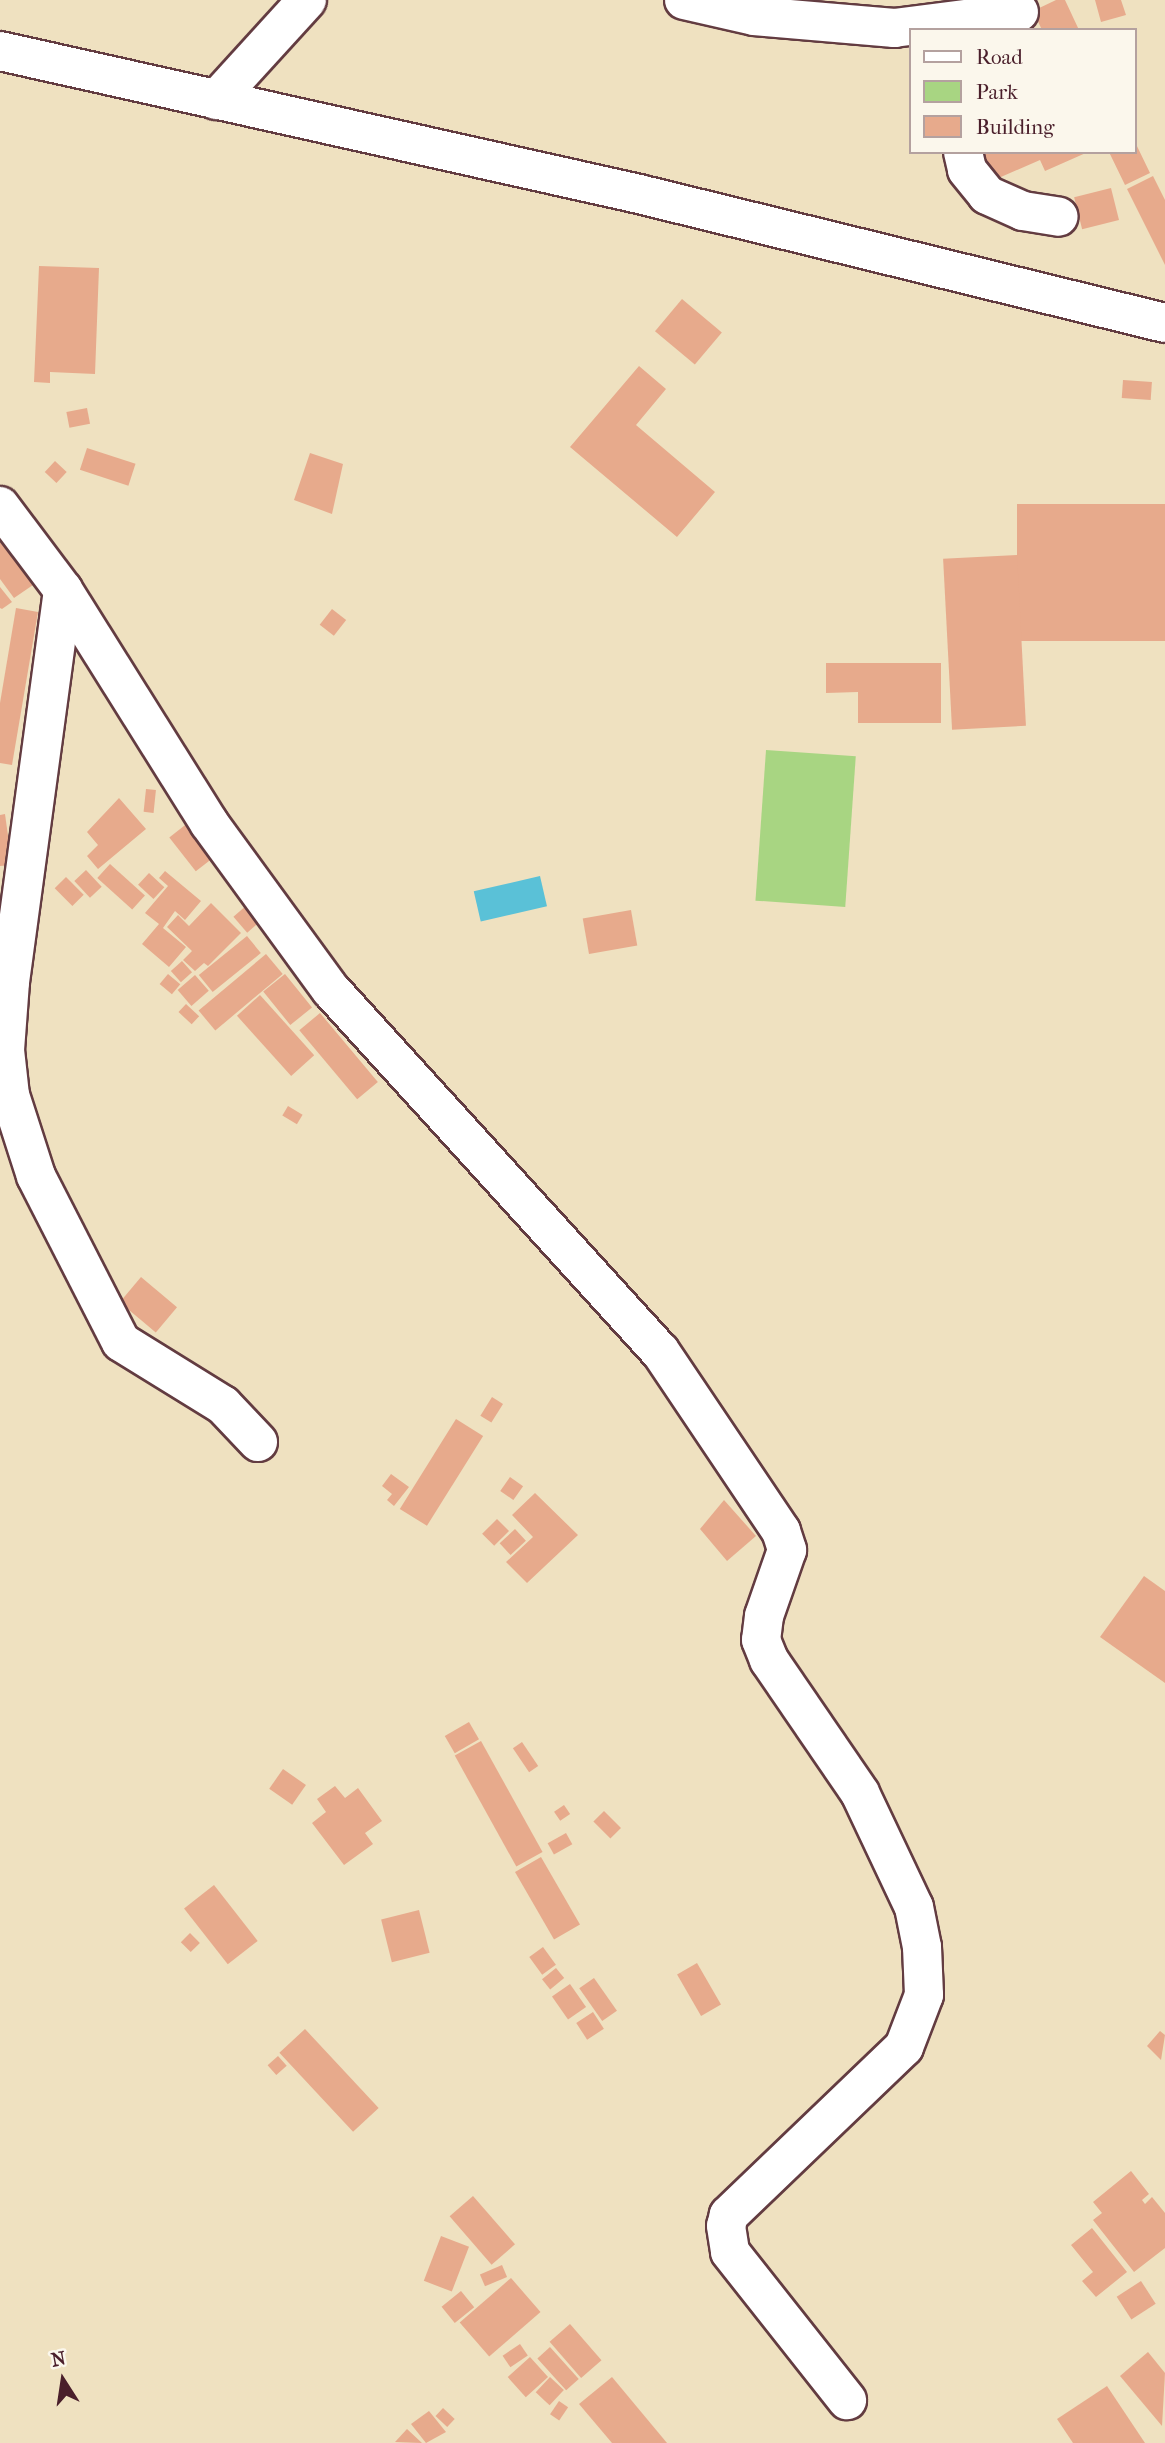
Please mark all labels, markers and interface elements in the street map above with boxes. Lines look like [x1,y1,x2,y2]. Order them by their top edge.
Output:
legend [909,28,1137,154]
text: Road [976,45,1023,69]
text: Park [976,80,1018,104]
text: Building [976,115,1054,139]
north arrow [28,2345,98,2415]
text: N [49,2347,68,2372]

